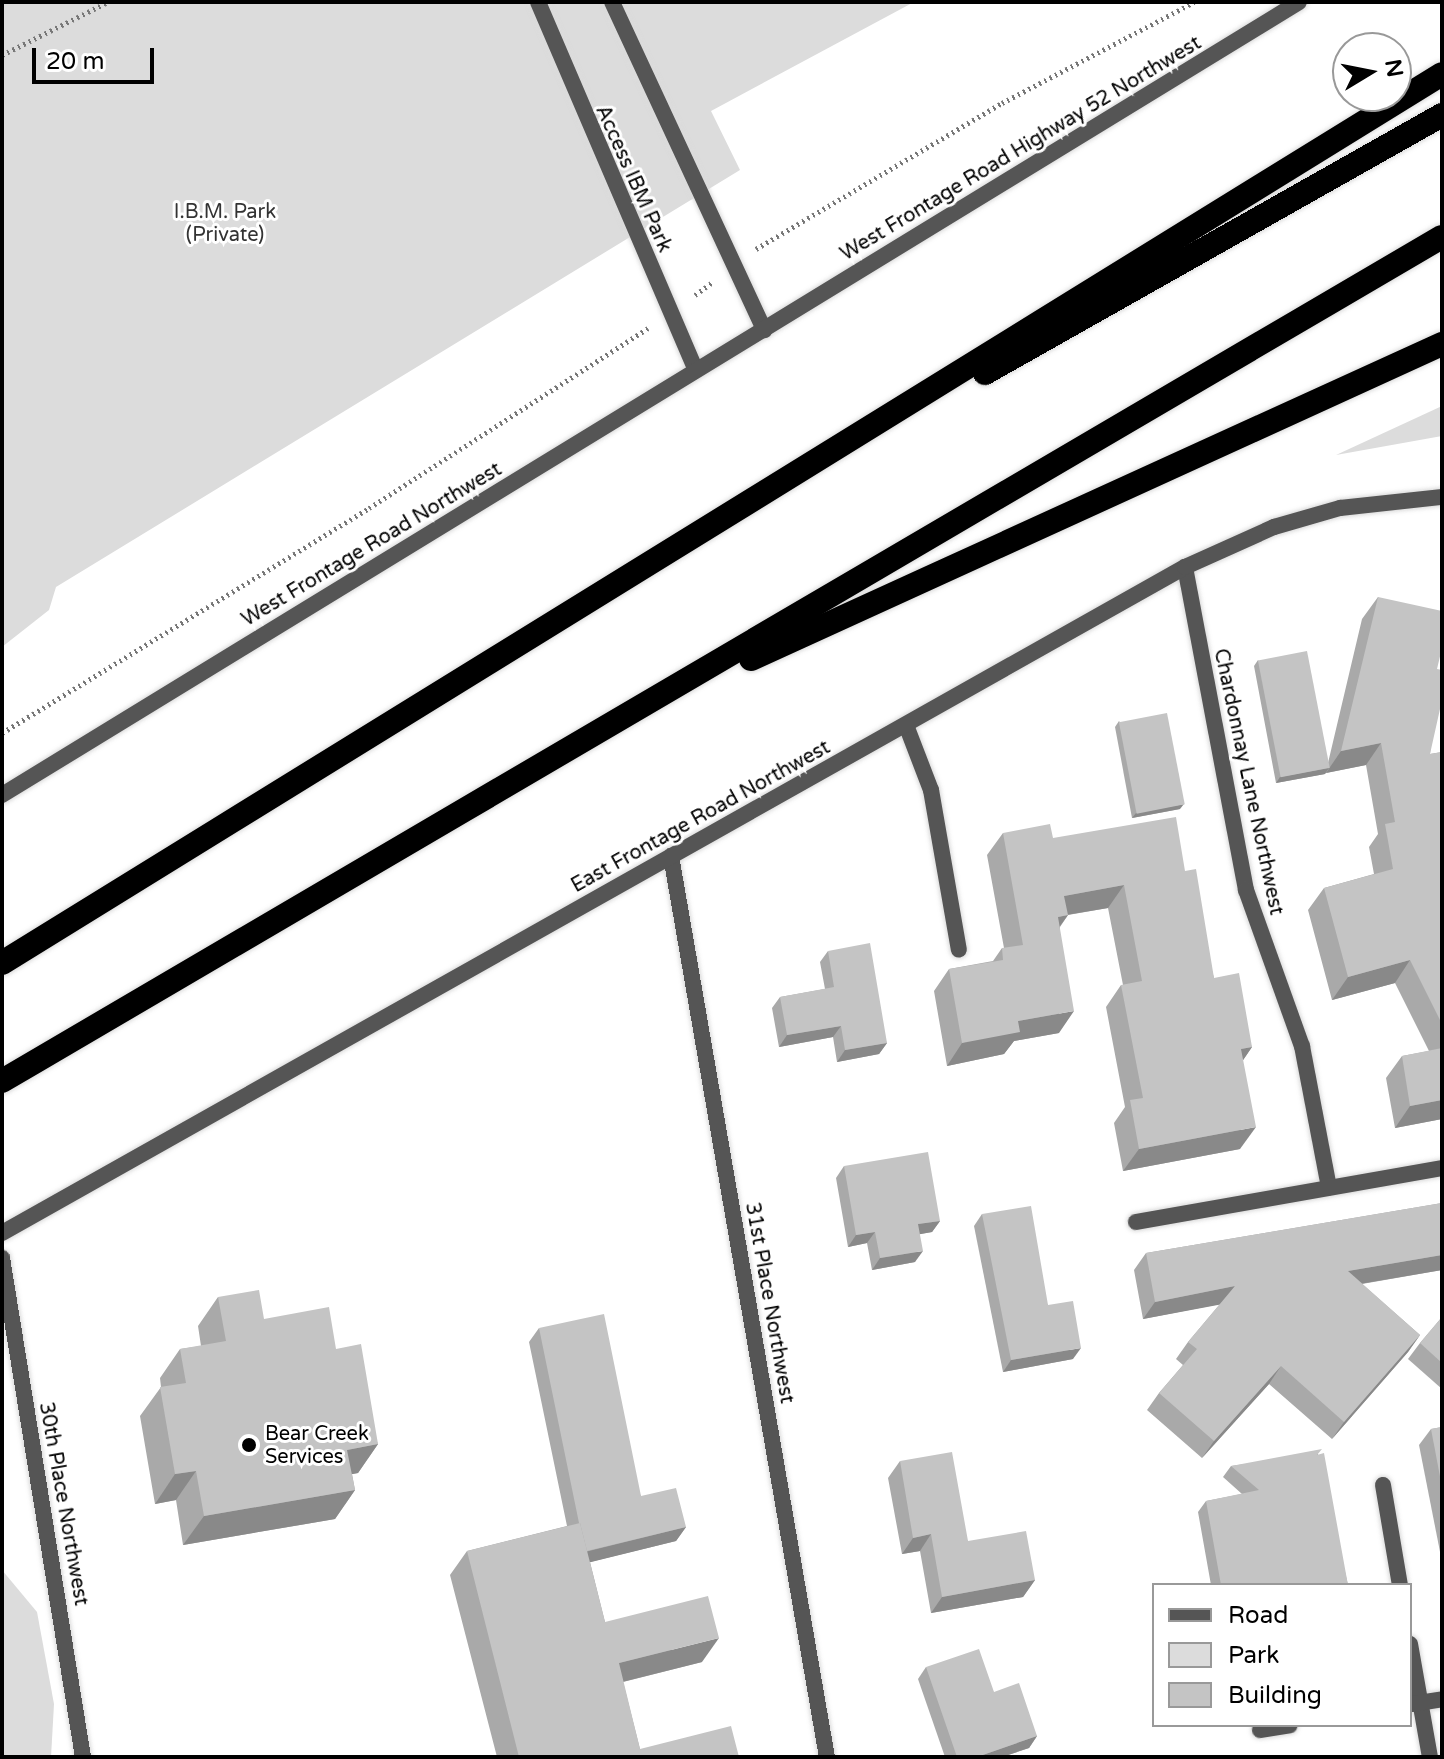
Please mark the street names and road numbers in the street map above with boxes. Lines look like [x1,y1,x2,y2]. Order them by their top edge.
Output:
street label: West Frontage Road Highway 52 Northwest [836,31,1206,267]
street label: Access IBM Park [590,102,676,256]
street label: West Frontage Road Northwest [238,458,506,632]
street label: Chardonnay Lane Northwest [1208,647,1288,917]
street label: East Frontage Road Northwest [567,736,835,898]
street label: 31st Place Northwest [740,1201,798,1405]
street label: 30th Place Northwest [33,1400,93,1608]

